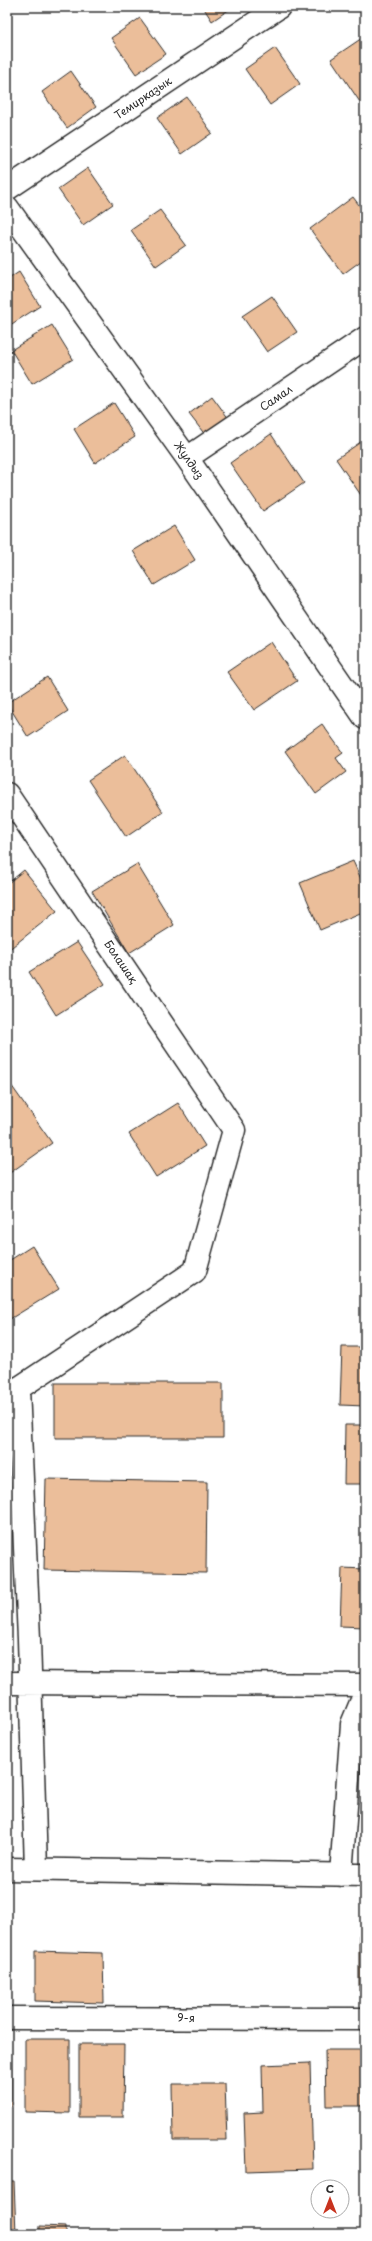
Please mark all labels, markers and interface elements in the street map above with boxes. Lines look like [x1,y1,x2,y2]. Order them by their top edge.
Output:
street label: Темирказык [111,72,175,123]
street label: Самал [256,380,296,415]
street label: Жулдыз [170,437,209,482]
street label: Болашақ [101,936,142,987]
street label: 9-я [177,2009,195,2026]
north arrow [310,2179,350,2219]
text: С [326,2180,334,2197]

